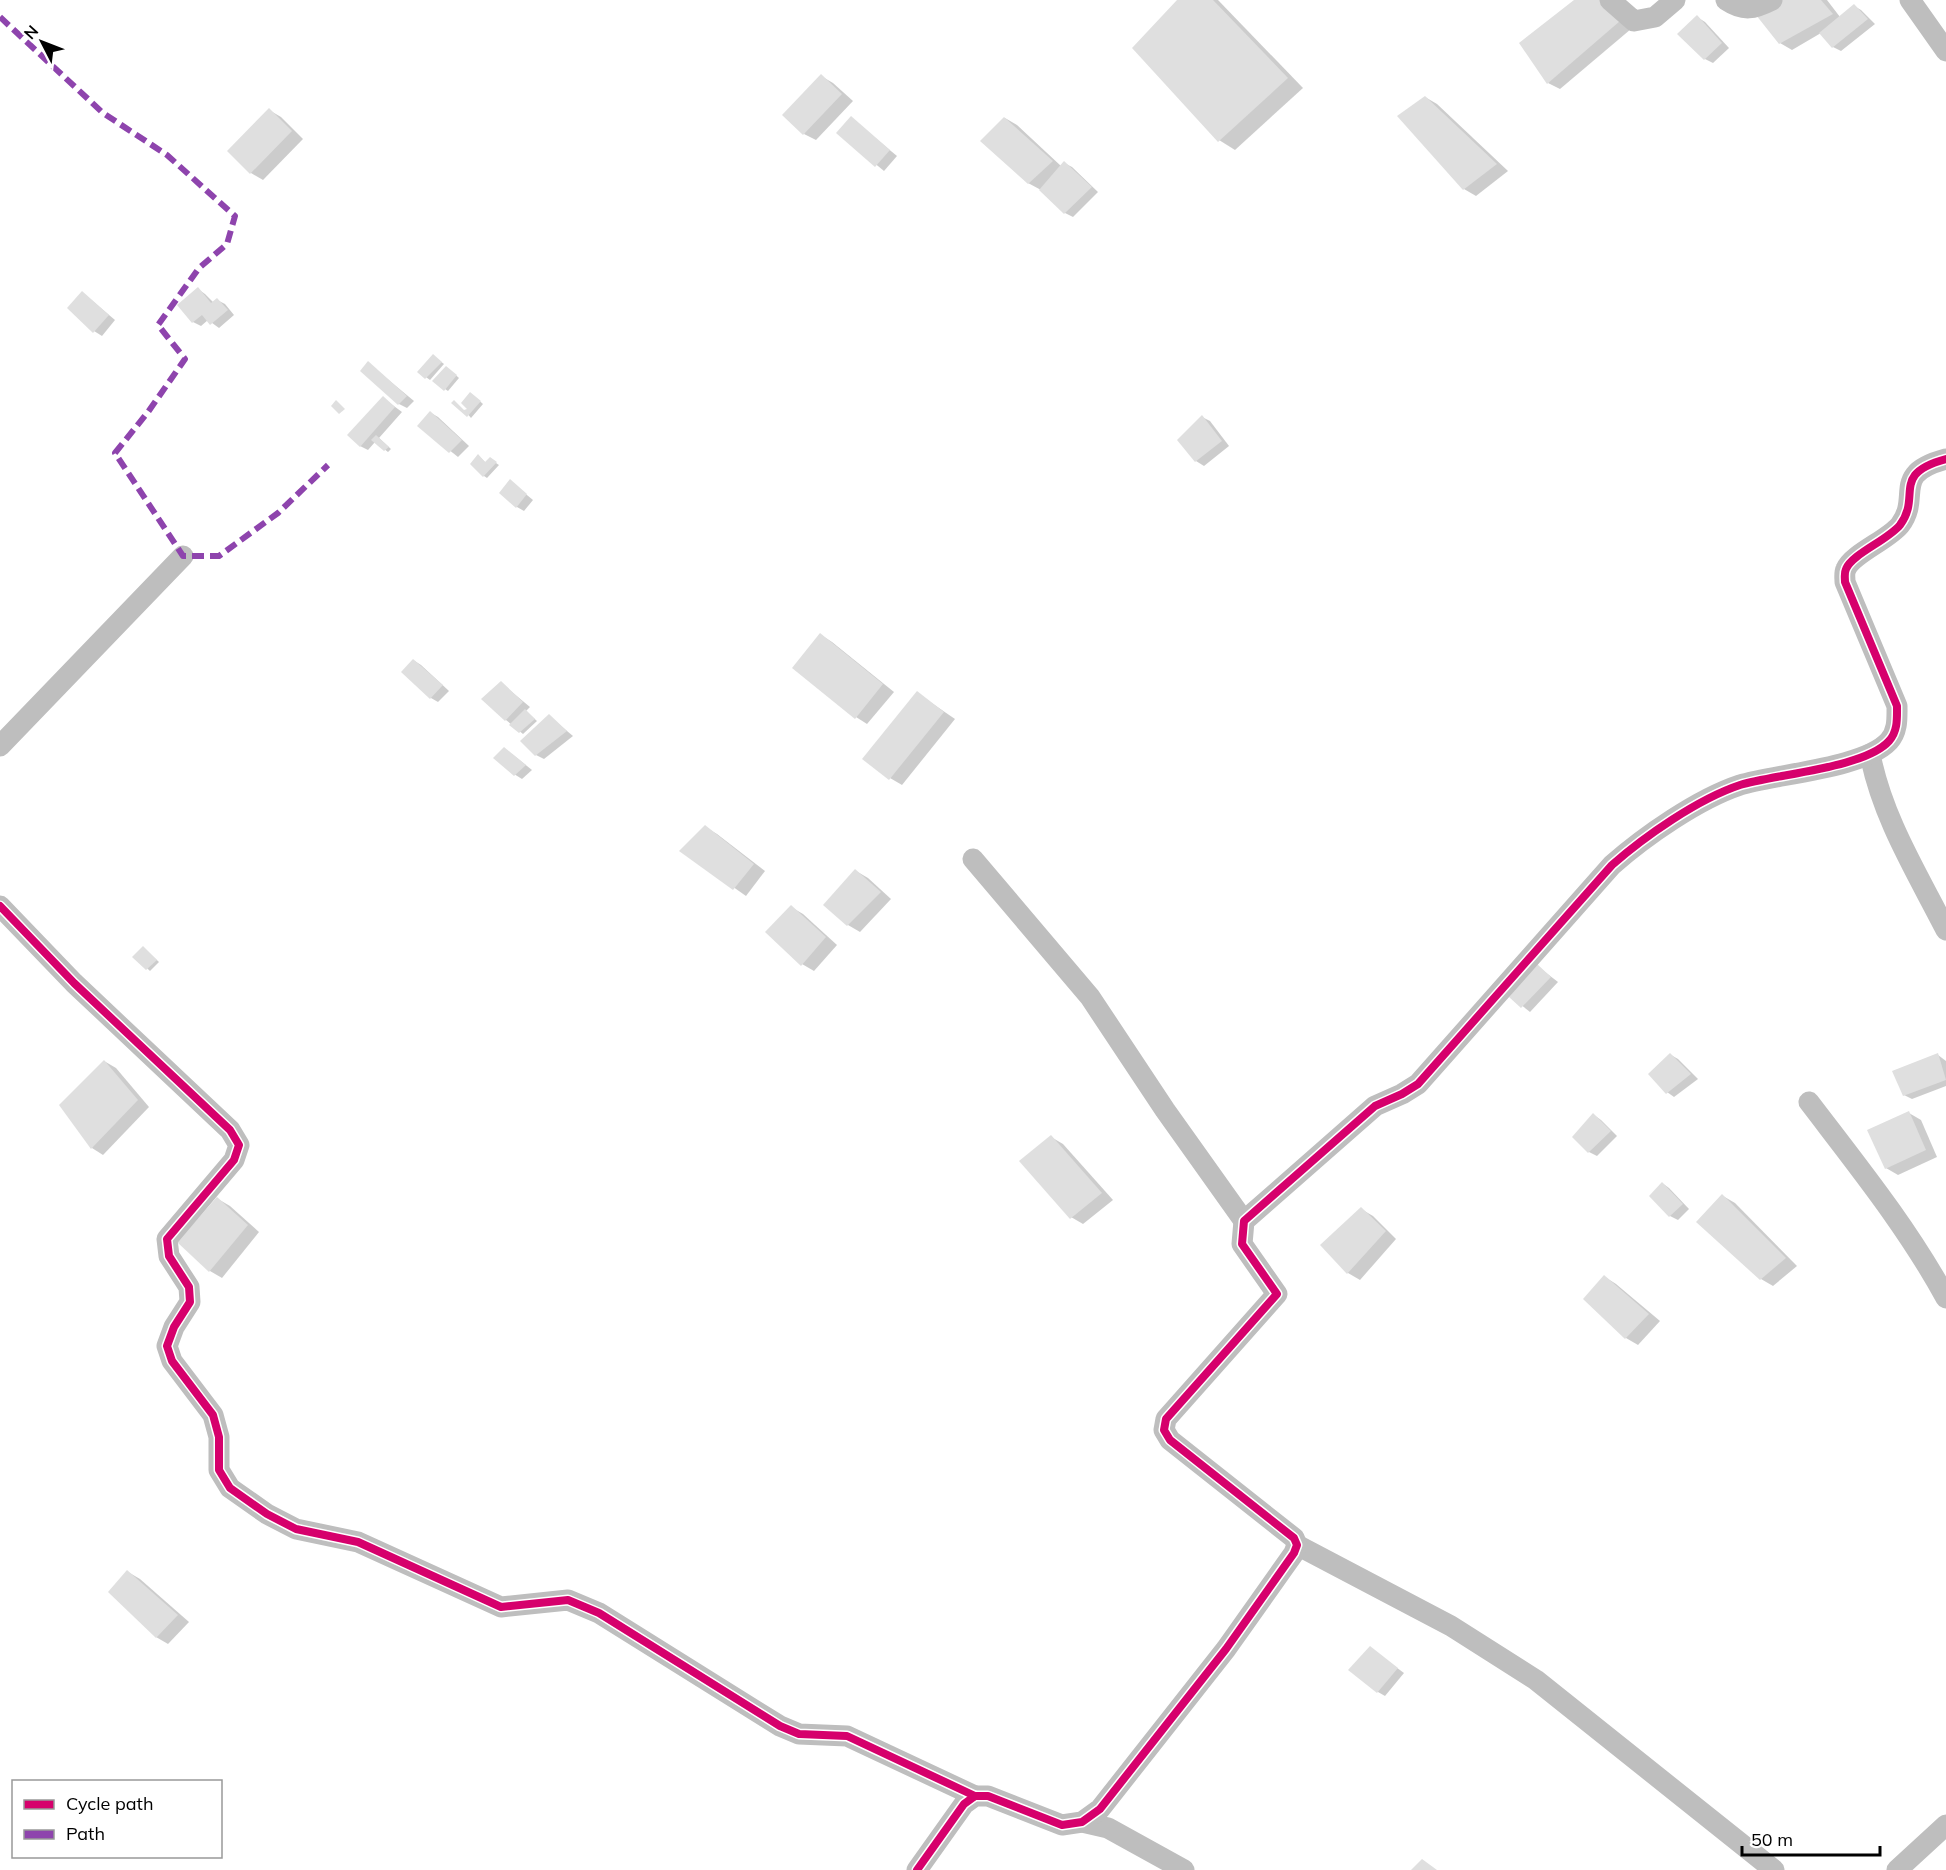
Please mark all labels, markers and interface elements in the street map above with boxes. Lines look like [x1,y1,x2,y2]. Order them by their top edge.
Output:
north arrow [12,12,72,72]
text: N [19,21,42,43]
legend [12,1780,222,1858]
text: Cycle path [66,1792,153,1815]
scale bar [1742,1819,1880,1857]
text: Path [66,1822,105,1845]
text: 50 m [1751,1828,1793,1851]

